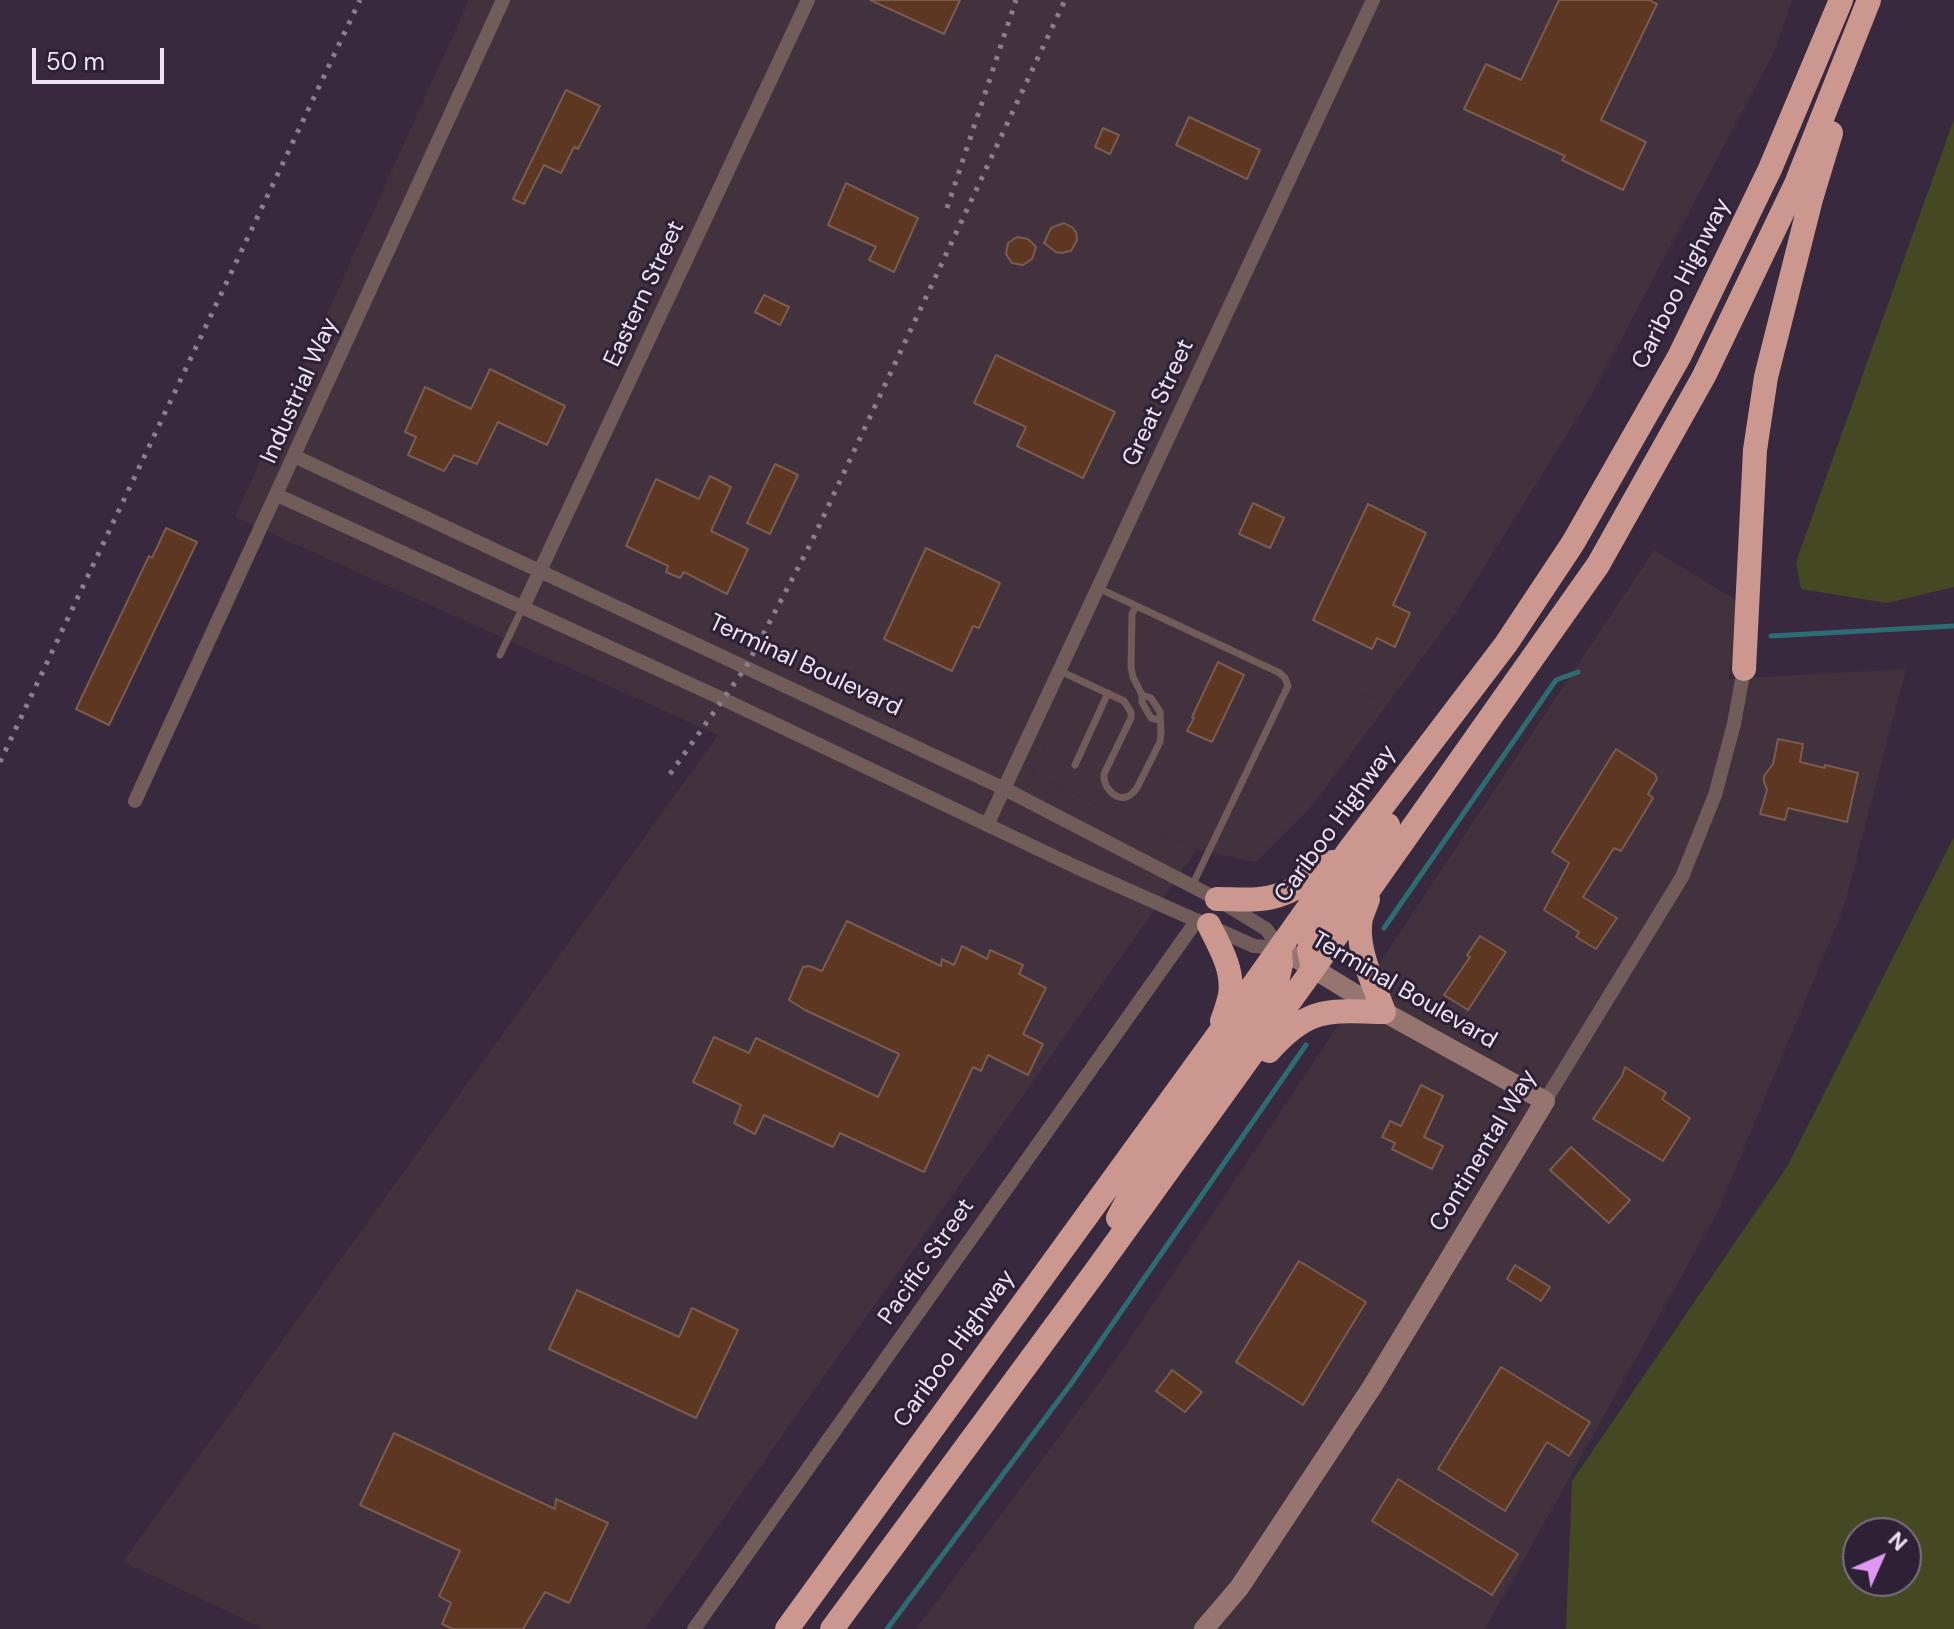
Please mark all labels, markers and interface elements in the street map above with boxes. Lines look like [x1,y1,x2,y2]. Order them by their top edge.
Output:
scale bar [36,32,168,82]
text: 50 m [46,46,105,77]
street label: Cariboo Highway [1626,194,1738,374]
street label: Eastern Street [599,216,691,372]
street label: Industrial Way [255,314,345,468]
street label: Great Street [1117,335,1201,471]
street label: Terminal Boulevard [704,609,906,723]
street label: Cariboo Highway [1269,739,1403,909]
street label: Terminal Boulevard [1306,926,1502,1056]
street label: Continental Way [1424,1065,1544,1237]
street label: Pacific Street [873,1193,981,1331]
street label: Cariboo Highway [888,1264,1022,1434]
north arrow [1842,1517,1922,1597]
text: N [1882,1525,1914,1557]

